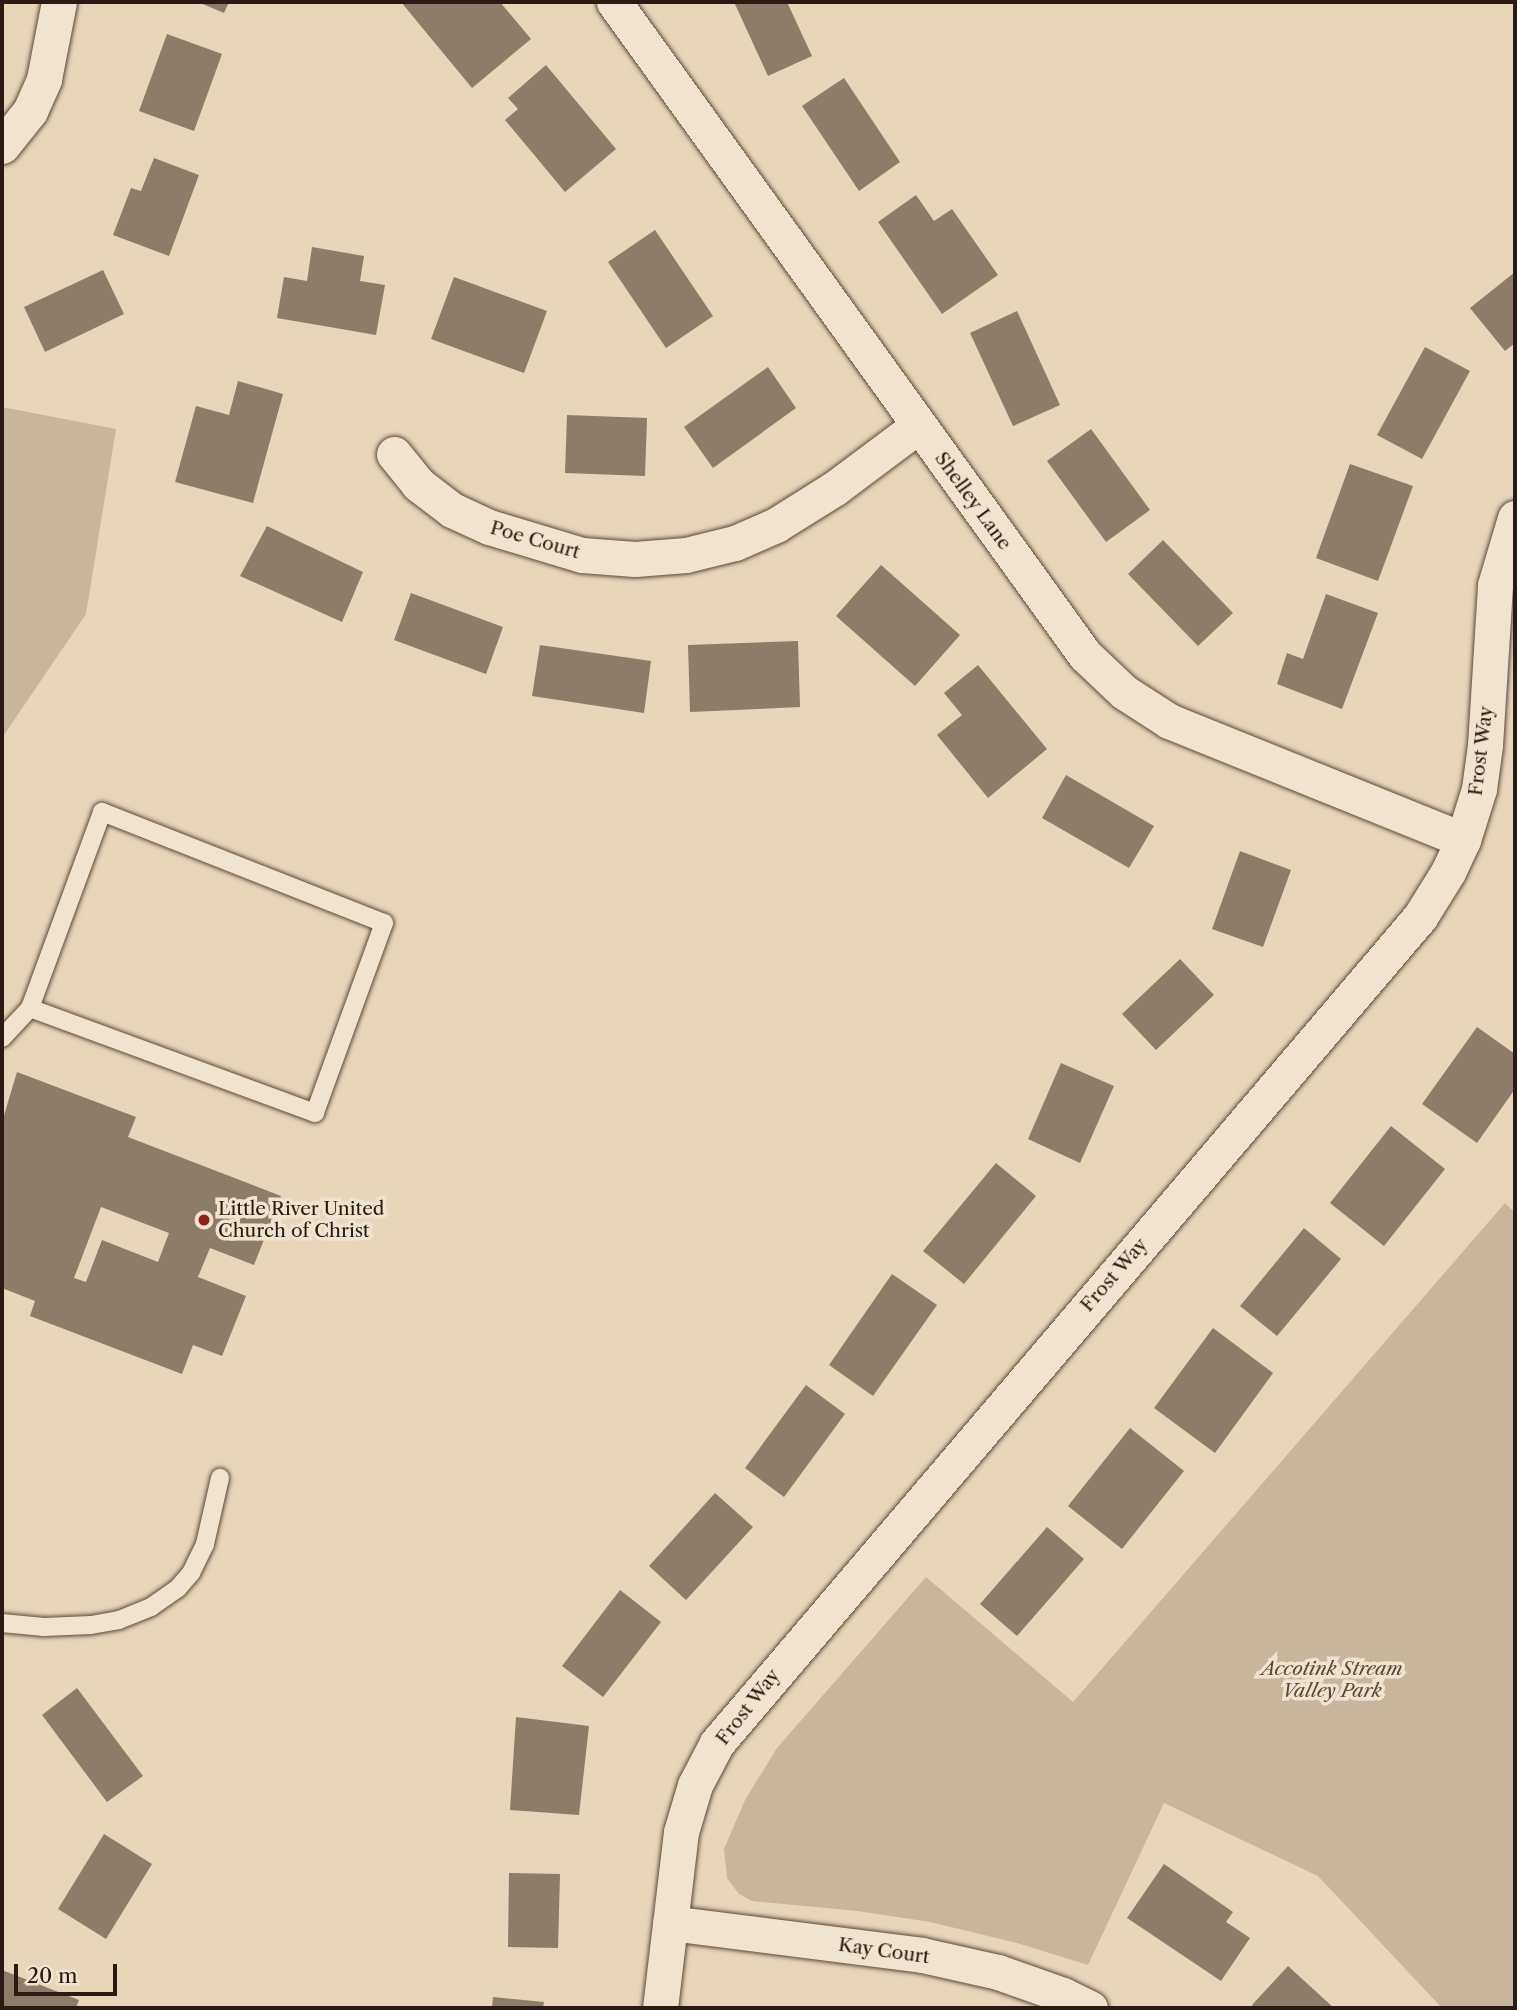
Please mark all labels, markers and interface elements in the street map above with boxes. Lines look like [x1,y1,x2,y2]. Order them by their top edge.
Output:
street label: Shelley Lane [930,447,1016,555]
street label: Poe Court [488,516,582,564]
street label: Frost Way [1464,705,1498,797]
place label: Little River United Church of Christ [218,1198,385,1242]
marker: Little River United Church of Christ [196,1212,212,1228]
street label: Frost Way [1076,1233,1152,1317]
park label: Accotink Stream Valley Park [1261,1658,1403,1702]
street label: Frost Way [711,1664,785,1750]
street label: Kay Court [837,1933,931,1969]
scale bar [18,1951,121,1995]
text: 20 m [27,1963,78,1988]

